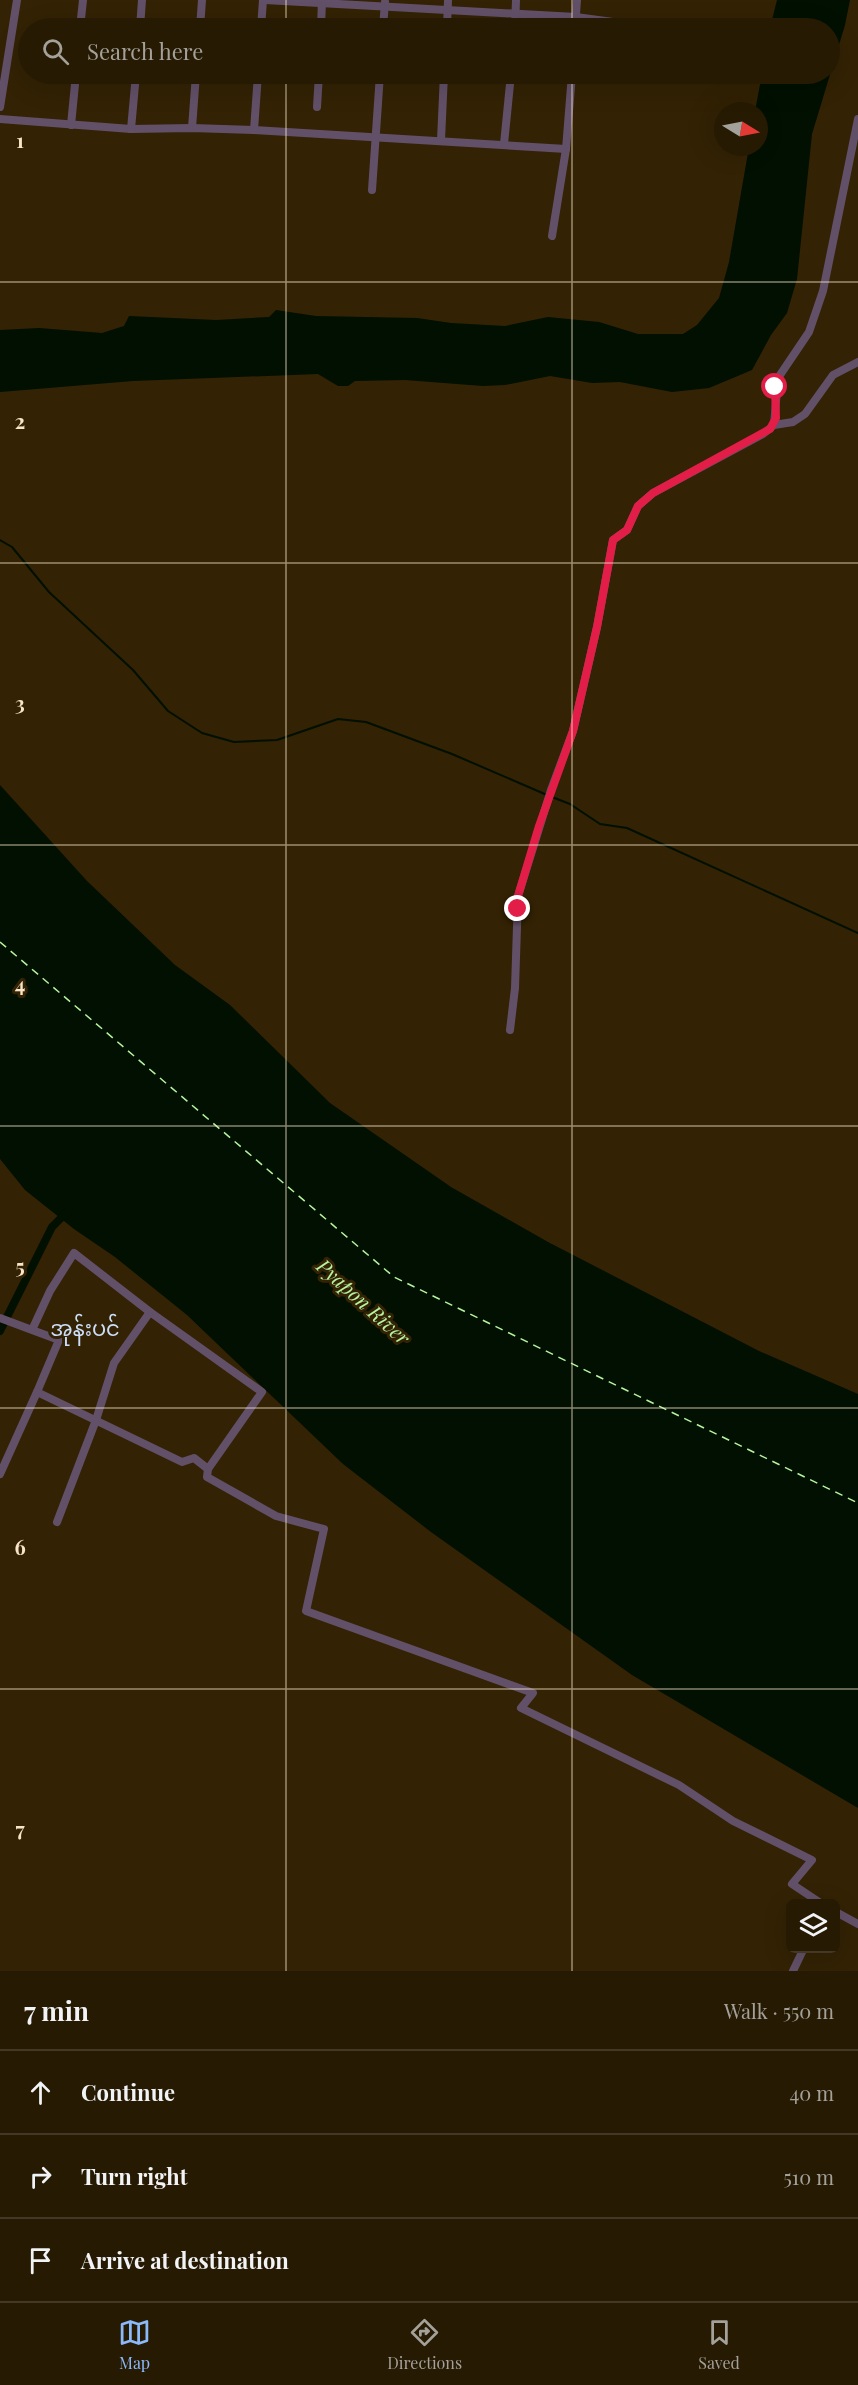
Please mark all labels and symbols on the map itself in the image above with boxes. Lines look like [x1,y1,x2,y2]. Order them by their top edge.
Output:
north arrow [714,102,768,156]
text: 1 [16,126,24,153]
route start [761,373,787,399]
text: 2 [15,407,25,434]
text: 3 [15,689,25,716]
route end [504,895,530,921]
text: 4 [15,970,25,997]
water label: Pyapon River [311,1251,417,1351]
text: 5 [15,1252,25,1279]
district label: အုန်းပင် [50,1313,120,1346]
text: 6 [14,1533,26,1560]
text: 7 [15,1815,25,1842]

